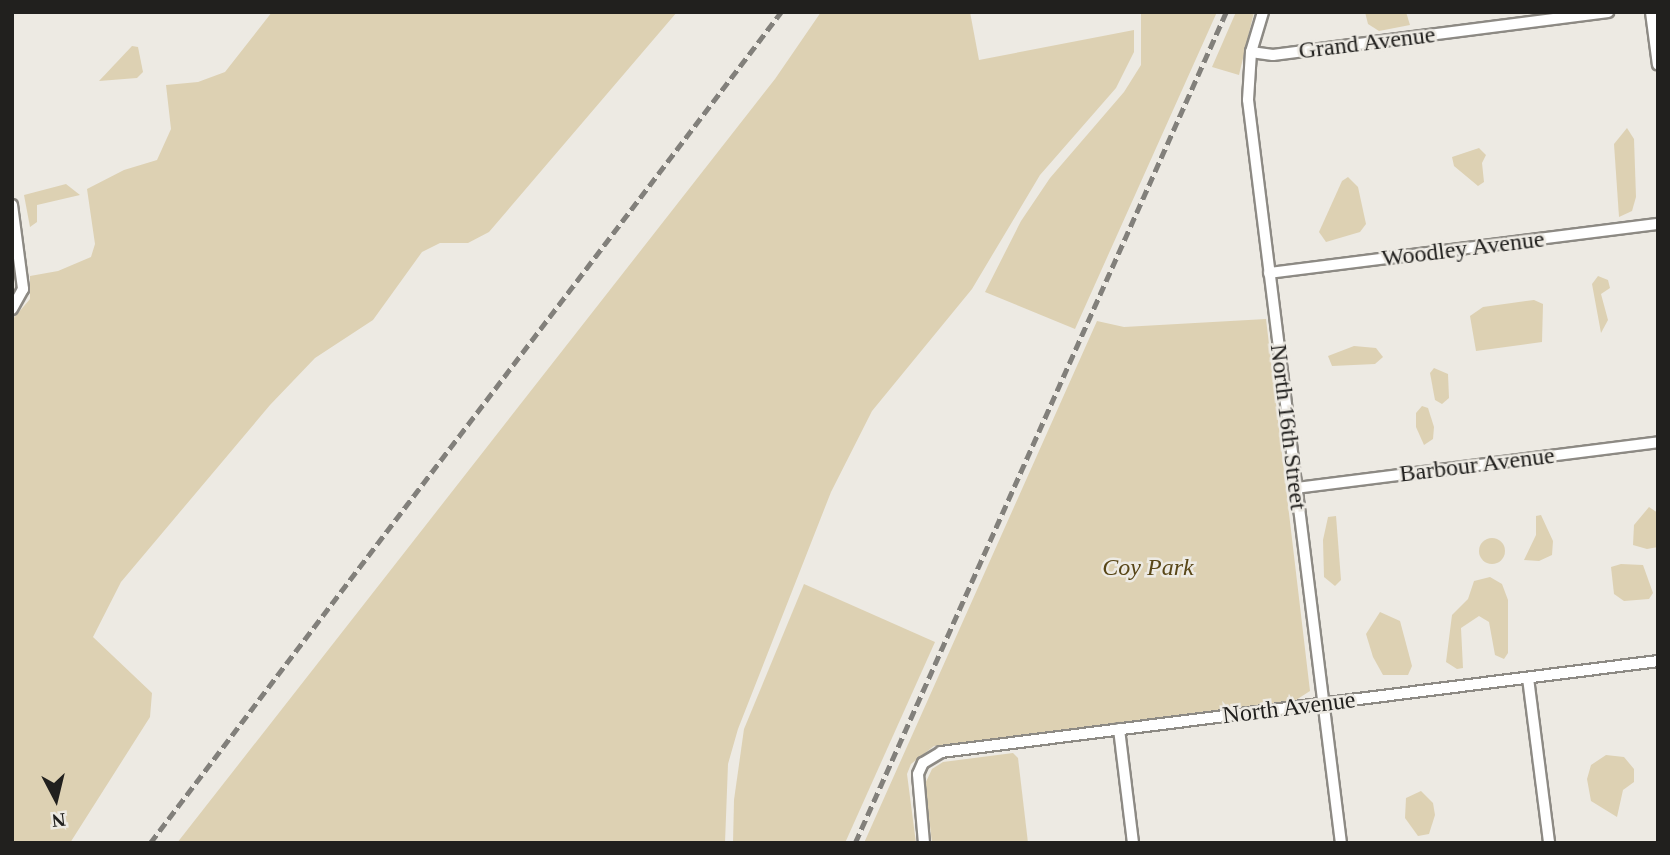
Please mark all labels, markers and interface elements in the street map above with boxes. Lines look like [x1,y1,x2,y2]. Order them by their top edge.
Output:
street label: Grand Avenue [1296,20,1438,66]
street label: Woodley Avenue [1379,225,1547,273]
street label: North 16th Street [1264,343,1312,511]
street label: Barbour Avenue [1397,441,1557,489]
park label: Coy Park [1102,554,1194,582]
street label: North Avenue [1220,685,1358,731]
north arrow [21,764,91,834]
text: N [51,809,67,832]

